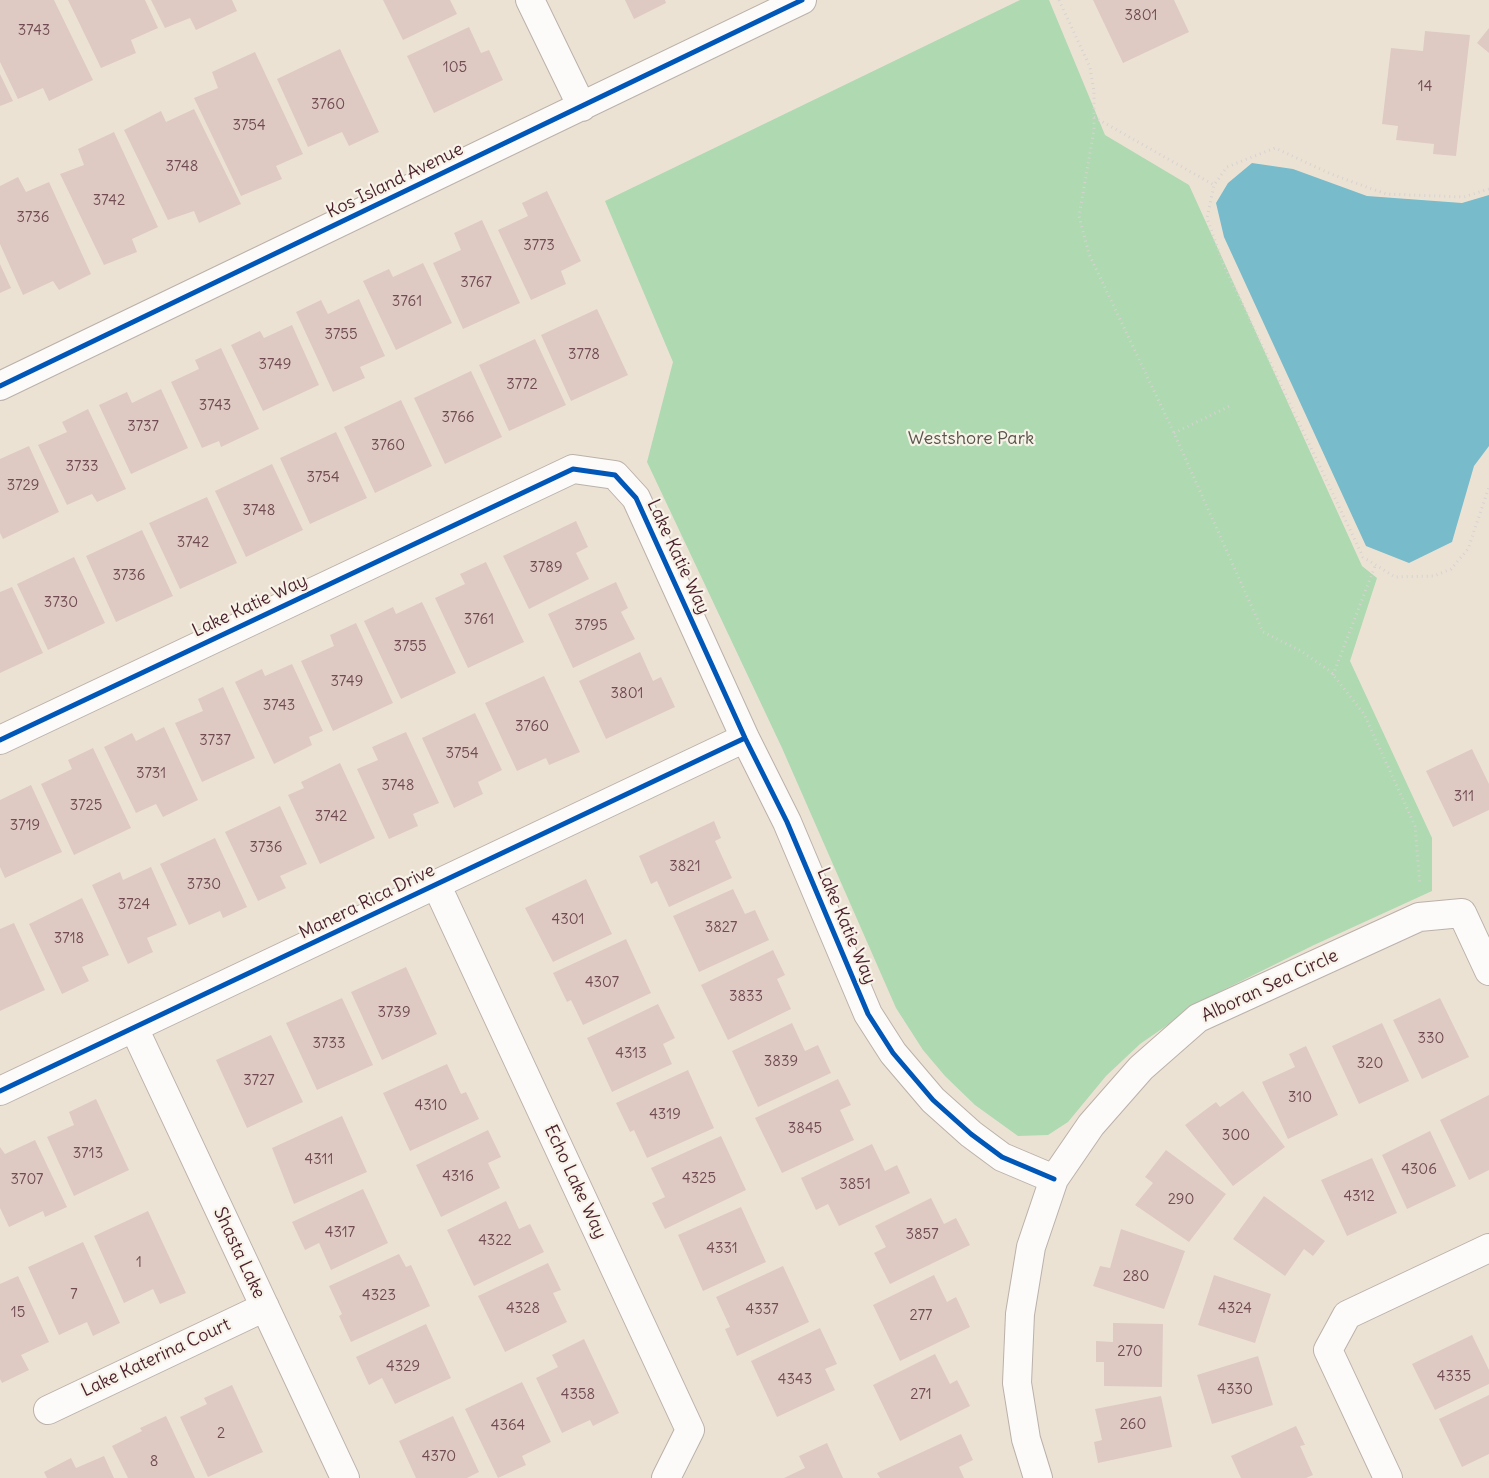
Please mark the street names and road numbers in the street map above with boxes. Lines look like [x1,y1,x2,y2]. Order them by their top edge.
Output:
street label: Kos Island Avenue [323,139,467,223]
street label: Lake Katie Way [642,496,714,618]
street label: Lake Katie Way [189,570,311,642]
street label: Manera Rica Drive [296,860,438,944]
street label: Lake Katie Way [812,864,880,988]
street label: Alboran Sea Circle [1198,945,1342,1027]
street label: Echo Lake Way [539,1122,611,1242]
street label: Shasta Lake [208,1204,270,1302]
street label: Lake Katerina Court [78,1314,234,1402]

